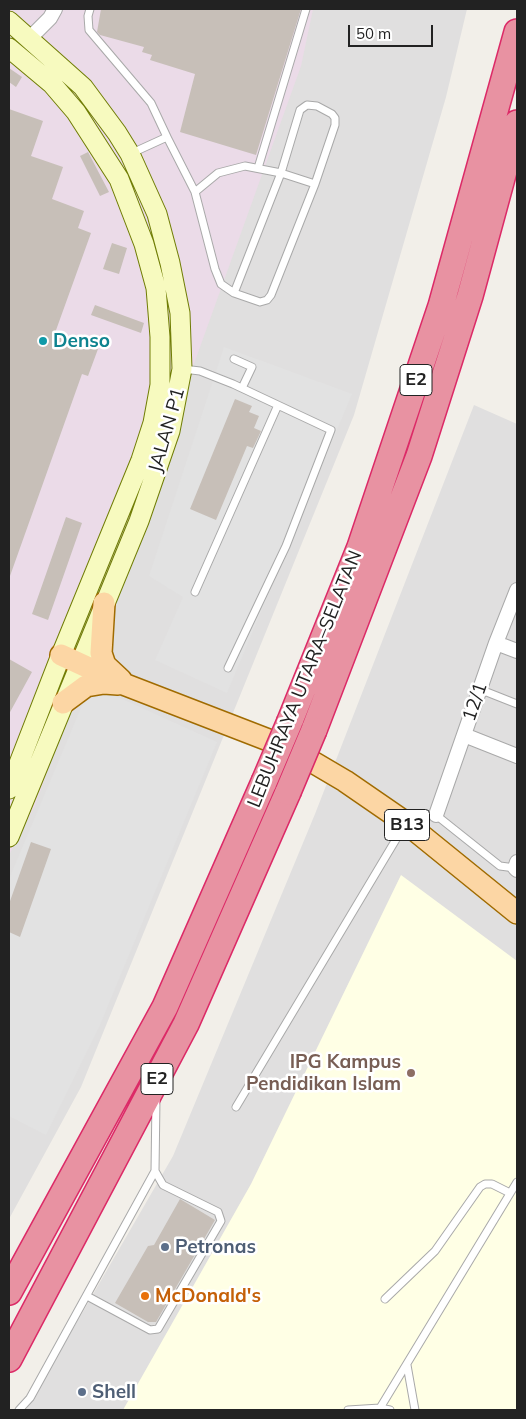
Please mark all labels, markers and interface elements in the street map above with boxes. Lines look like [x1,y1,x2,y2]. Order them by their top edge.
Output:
scale bar [351,15,436,47]
text: 50 m [356,24,391,43]
place label: Denso [53,330,110,352]
marker: Denso [37,335,49,347]
road number: E2 [400,364,432,396]
street label: JALAN P1 [144,385,190,475]
street label: LEBUHRAYA UTARA–SELATAN [243,547,367,811]
street label: 12/1 [458,680,492,724]
road number: B13 [384,810,430,840]
place label: IPG Kampus Pendidikan Islam [246,1051,401,1095]
road number: E2 [141,1064,173,1094]
marker: IPG Kampus Pendidikan Islam [405,1067,417,1079]
place label: Petronas [175,1236,256,1258]
marker: Petronas [159,1241,171,1253]
place label: McDonald's [155,1285,261,1307]
marker: McDonald's [139,1290,151,1302]
place label: Shell [92,1381,136,1403]
marker: Shell [76,1386,88,1398]

